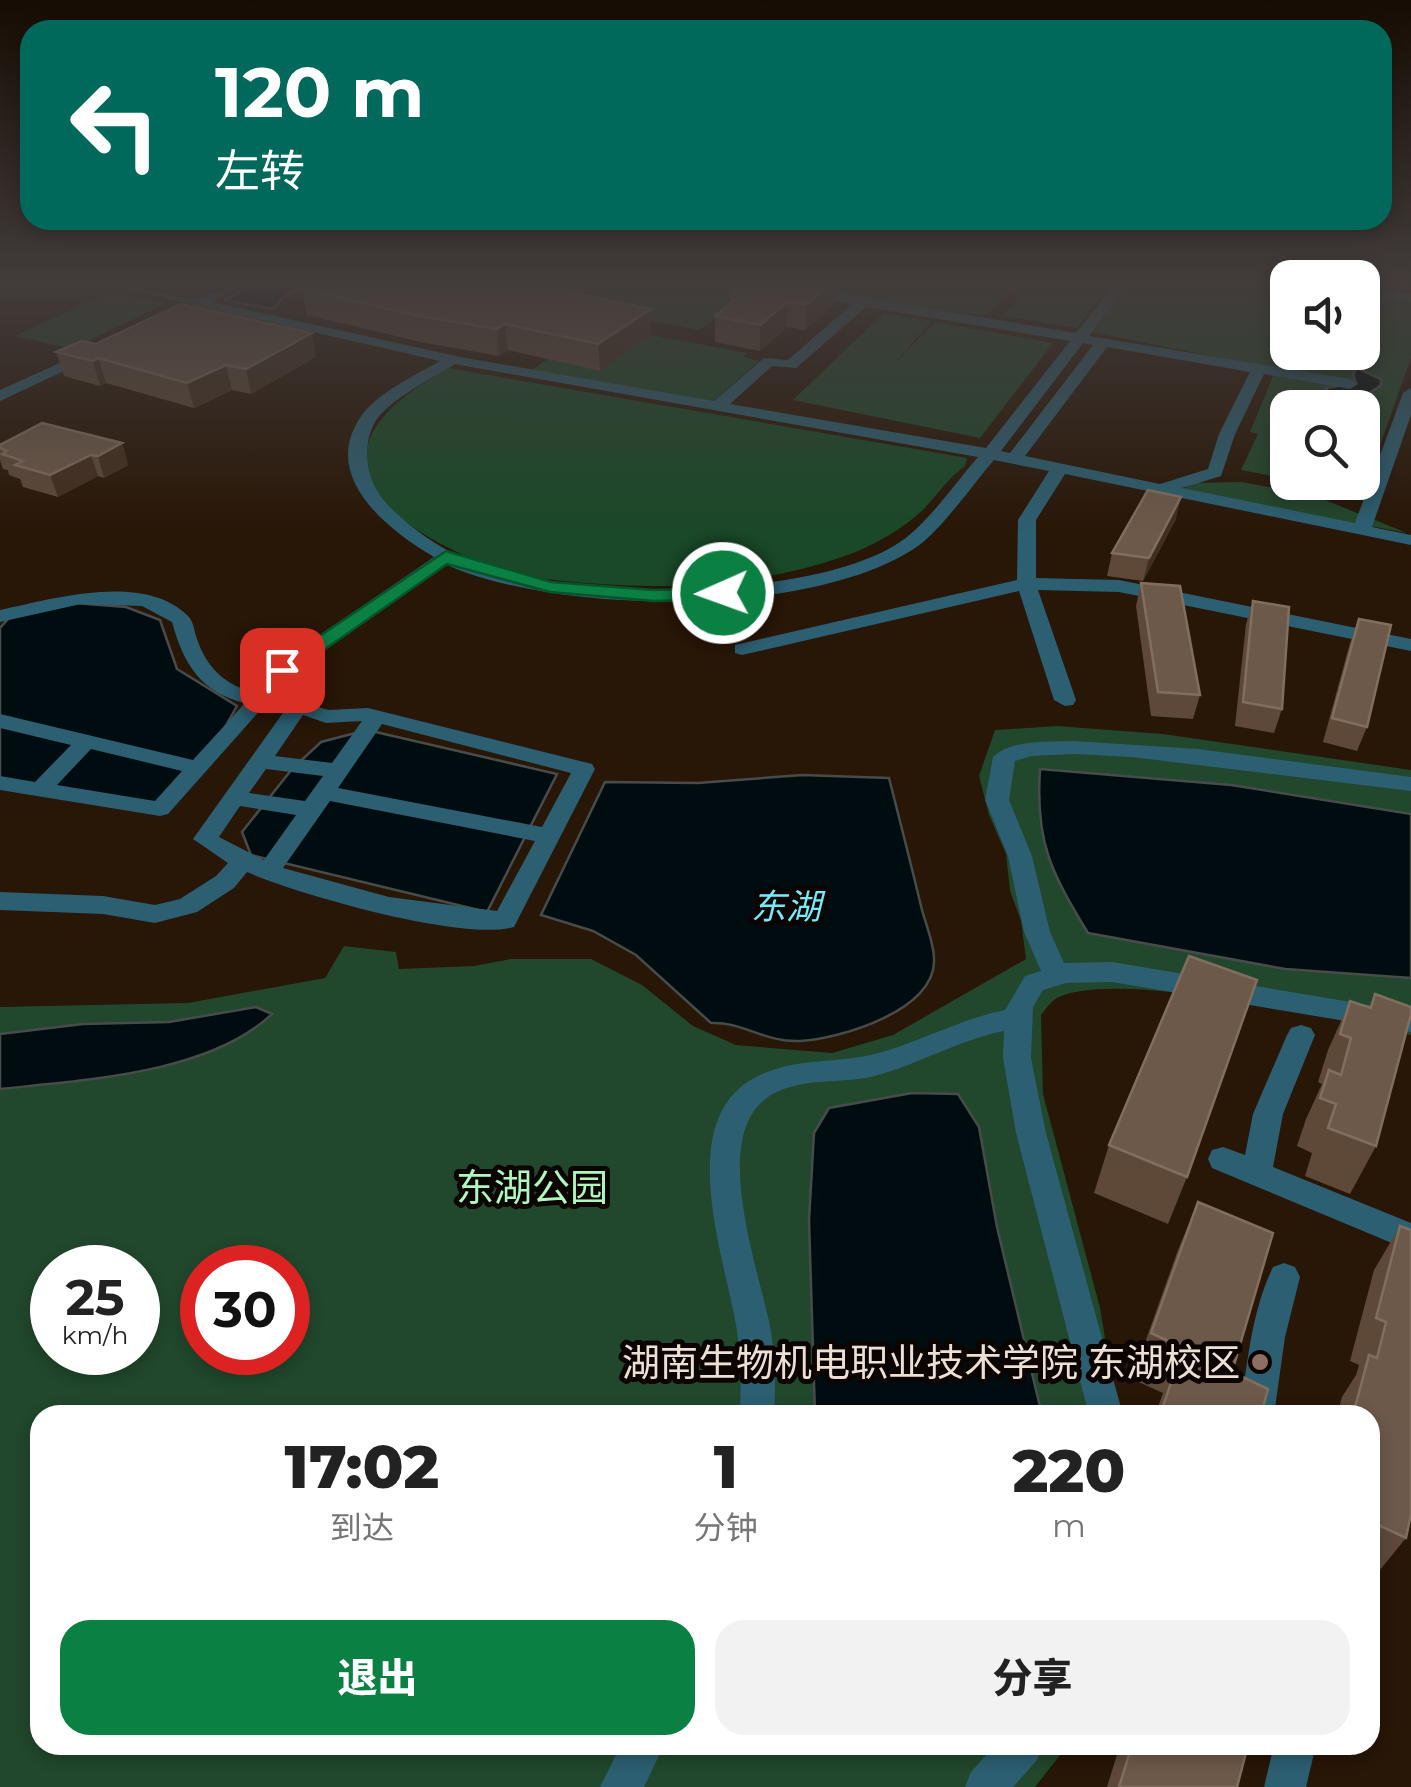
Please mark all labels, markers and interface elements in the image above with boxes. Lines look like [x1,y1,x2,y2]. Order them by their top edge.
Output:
text: 120 m [215,49,425,135]
icon: left [50,60,180,190]
text: 左转 [215,143,305,198]
map controls [1270,260,1380,500]
button: sound [1270,260,1380,370]
button: search [1270,390,1380,500]
position arrow [671,541,775,645]
pin [240,628,325,713]
icon: arrive [255,643,310,698]
water label: 东湖 [751,885,826,928]
park label: 东湖公园 [456,1164,608,1211]
speed limit sign: 30 [180,1245,310,1375]
text: 25 [65,1267,125,1328]
text: km/h [62,1320,128,1350]
place label: 湖南生物机电职业技术学院 东湖校区 [622,1339,1240,1386]
marker: 湖南生物机电职业技术学院 东湖校区 [1249,1351,1271,1373]
text: 17:02 [285,1430,439,1503]
text: 1 [714,1430,738,1503]
text: 220 [1012,1434,1125,1507]
text: m [1052,1506,1086,1545]
text: 到达 [330,1508,394,1547]
text: 分钟 [694,1508,758,1547]
button: 退出 [60,1620,695,1735]
button: 分享 [715,1620,1350,1735]

